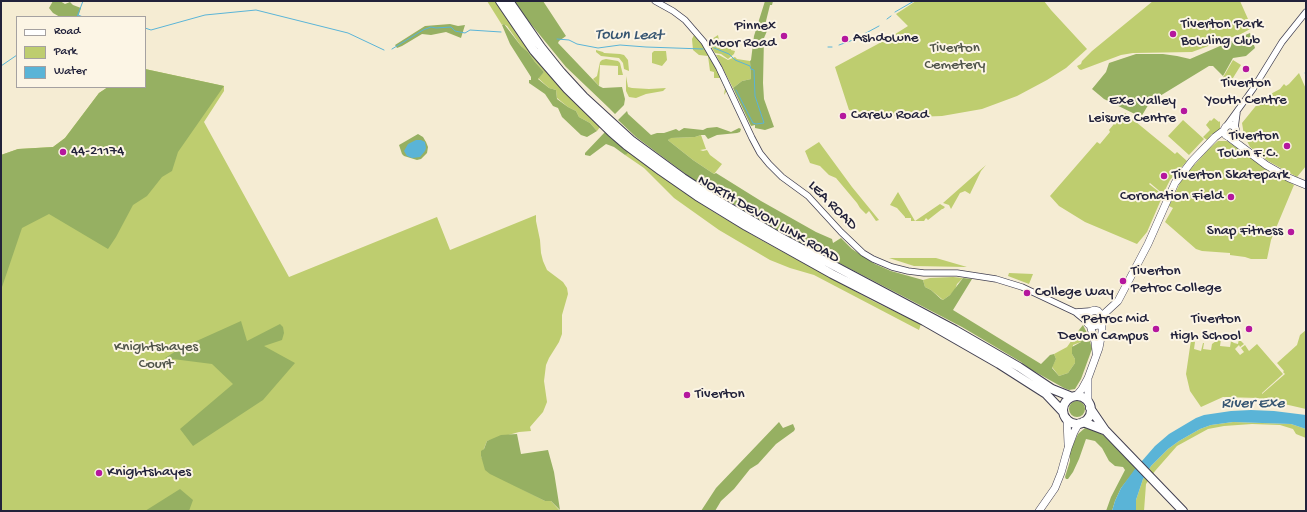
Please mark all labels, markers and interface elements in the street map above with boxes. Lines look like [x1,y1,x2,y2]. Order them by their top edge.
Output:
legend [16,16,146,88]
place label: Tiverton Park Bowling Club [1181,16,1263,51]
place label: Pinnex Moor Road [708,18,776,53]
text: Road [54,25,80,39]
water label: Town Leat [595,26,663,46]
marker: Tiverton Park Bowling Club [1168,29,1178,39]
place label: Ashdowne [853,30,918,48]
marker: Pinnex Moor Road [779,31,789,41]
marker: Ashdowne [840,34,850,44]
park label: Tiverton Cemetery [925,40,985,75]
text: Park [54,45,77,59]
marker: Tiverton Youth Centre [1241,64,1251,74]
text: Water [54,65,86,79]
place label: Tiverton Youth Centre [1205,75,1287,110]
place label: Exe Valley Leisure Centre [1088,93,1176,128]
marker: Exe Valley Leisure Centre [1179,106,1189,116]
place label: Carew Road [851,107,928,125]
marker: Carew Road [838,111,848,121]
place label: Tiverton Town F.C. [1218,128,1279,163]
marker: Tiverton Town F.C. [1282,141,1292,151]
place label: 44-21174 [71,143,124,161]
marker: 44-21174 [58,147,68,157]
place label: Tiverton Skatepark [1172,167,1289,185]
marker: Tiverton Skatepark [1159,171,1169,181]
street label: NORTH DEVON LINK ROAD [694,172,842,268]
street label: LEA ROAD [803,177,861,235]
place label: Coronation Field [1120,188,1223,206]
marker: Coronation Field [1226,192,1236,202]
place label: Snap Fitness [1207,223,1283,241]
marker: Snap Fitness [1286,227,1296,237]
place label: Tiverton Petroc College [1131,263,1221,298]
marker: Tiverton Petroc College [1118,276,1128,286]
place label: College Way [1035,284,1114,302]
marker: College Way [1022,288,1032,298]
place label: Petroc Mid Devon Campus [1058,311,1148,346]
place label: Tiverton High School [1170,311,1241,346]
marker: Petroc Mid Devon Campus [1151,324,1161,334]
marker: Tiverton High School [1244,324,1254,334]
park label: Knightshayes Court [114,339,198,374]
place label: Tiverton [695,386,745,404]
marker: Tiverton [682,390,692,400]
water label: River Exe [1221,395,1285,415]
place label: Knightshayes [107,464,191,482]
marker: Knightshayes [94,468,104,478]

